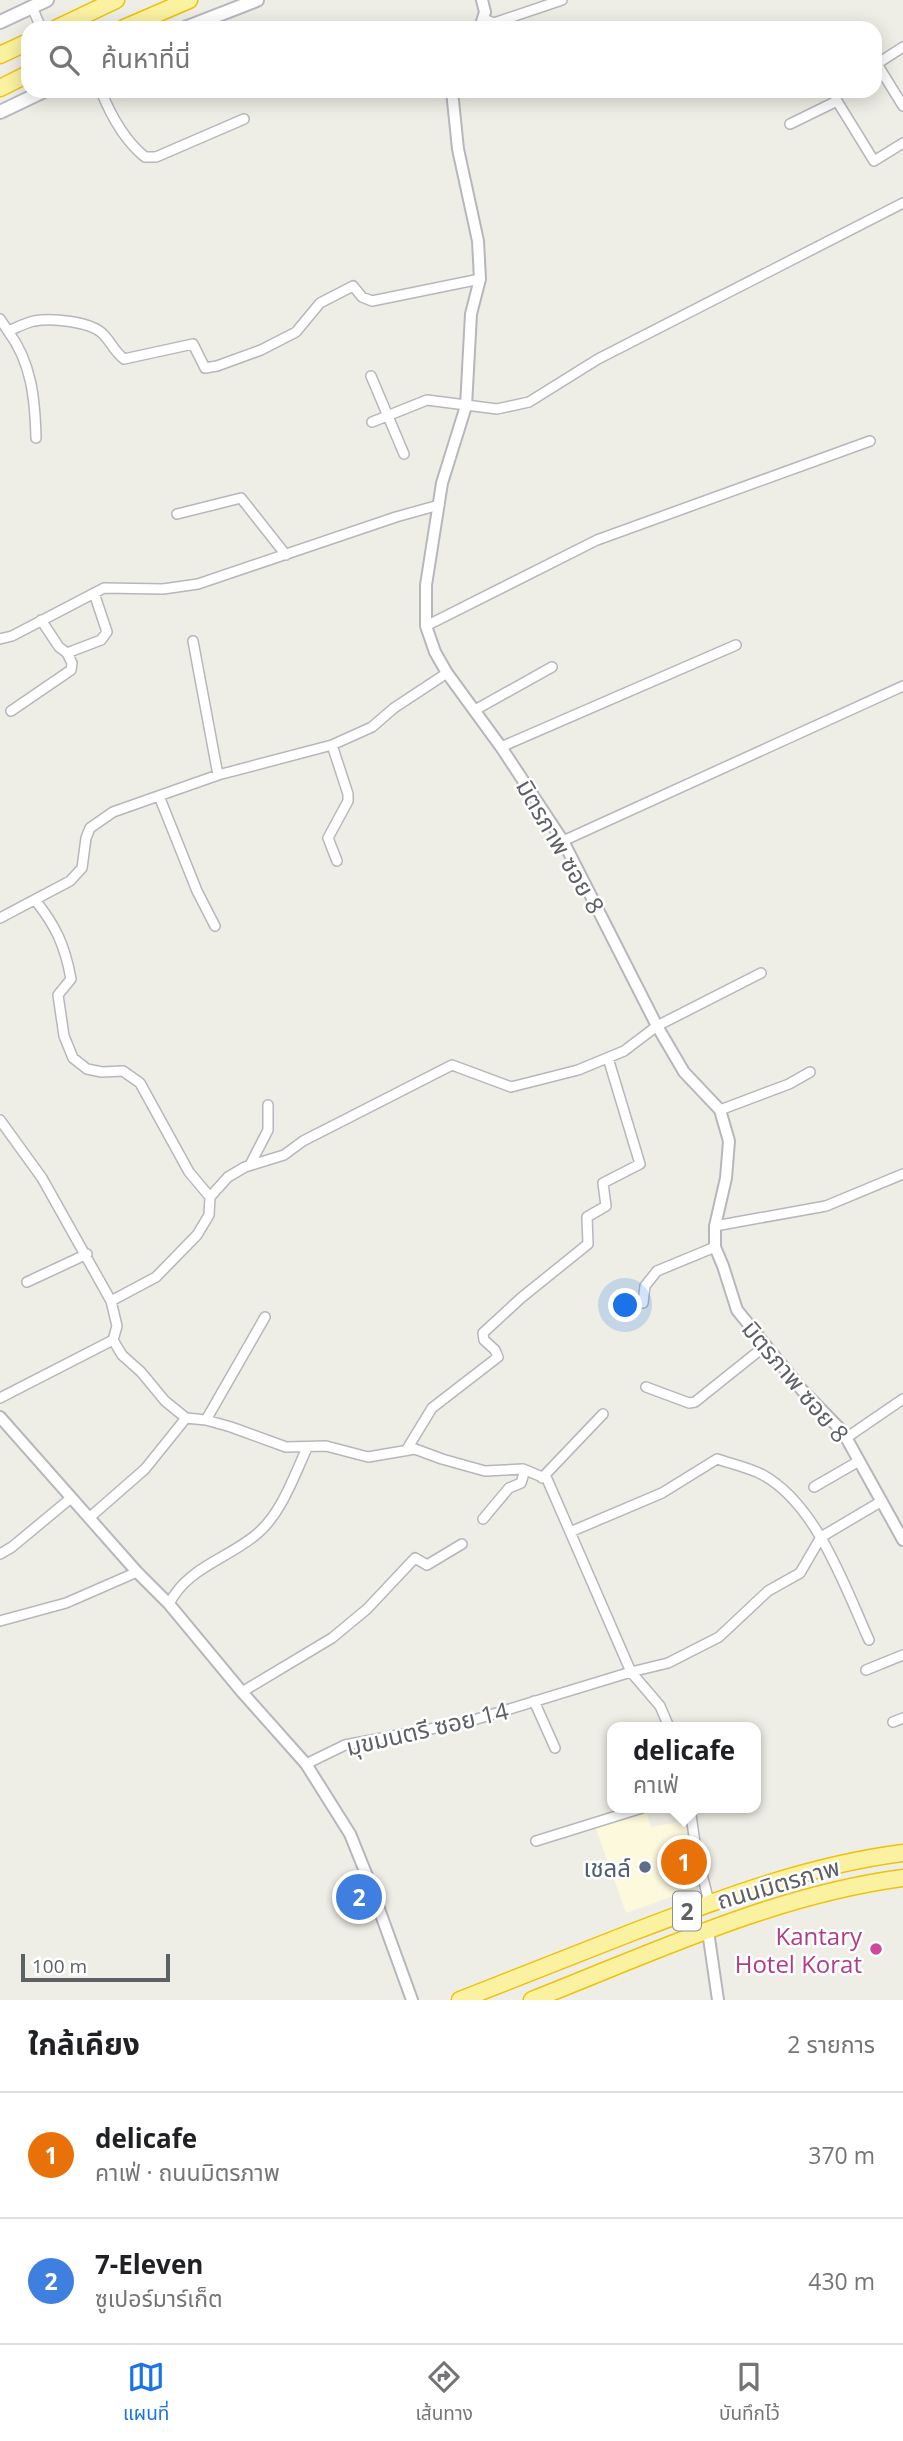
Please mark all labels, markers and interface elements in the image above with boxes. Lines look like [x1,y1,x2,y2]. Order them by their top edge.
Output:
search box [21,21,882,98]
text: ค้นหาที่นี่ [101,40,191,76]
icon: search [45,41,83,79]
street label: มิตรภาพ ซอย 8 [509,773,613,919]
your location [608,1288,642,1322]
street label: มิตรภาพ ซอย 8 [735,1313,857,1449]
street label: มุขมนตรี ซอย 14 [343,1693,512,1763]
popup [607,1722,761,1813]
text: delicafe [633,1732,735,1768]
text: คาเฟ่ [633,1768,678,1800]
pin: 1 [661,1836,707,1888]
street label: ถนนมิตรภาพ [713,1850,843,1916]
place label: เชลล์ [584,1851,631,1884]
marker: เชลล์ [637,1859,653,1875]
pin: 2 [336,1871,382,1923]
road number: 2 [673,1892,701,1930]
place label: Kantary Hotel Korat [735,1919,863,1980]
marker: Kantary Hotel Korat [868,1941,884,1957]
scale bar [21,1951,170,1983]
text: 100 m [32,1953,87,1979]
text: ใกล้เคียง [28,2023,140,2064]
text: 2 รายการ [787,2028,875,2060]
text: delicafe [95,2120,197,2156]
text: 1 [44,2139,58,2171]
text: 370 m [808,2139,875,2171]
text: คาเฟ่ · ถนนมิตรภาพ [95,2156,280,2188]
text: 7-Eleven [95,2246,203,2282]
text: 2 [44,2265,58,2297]
text: 430 m [808,2265,875,2297]
text: ซูเปอร์มาร์เก็ต [95,2282,223,2314]
tab: แผนที่ [123,2358,169,2429]
tab: เส้นทาง [415,2358,473,2429]
tab: บันทึกไว้ [719,2358,780,2429]

